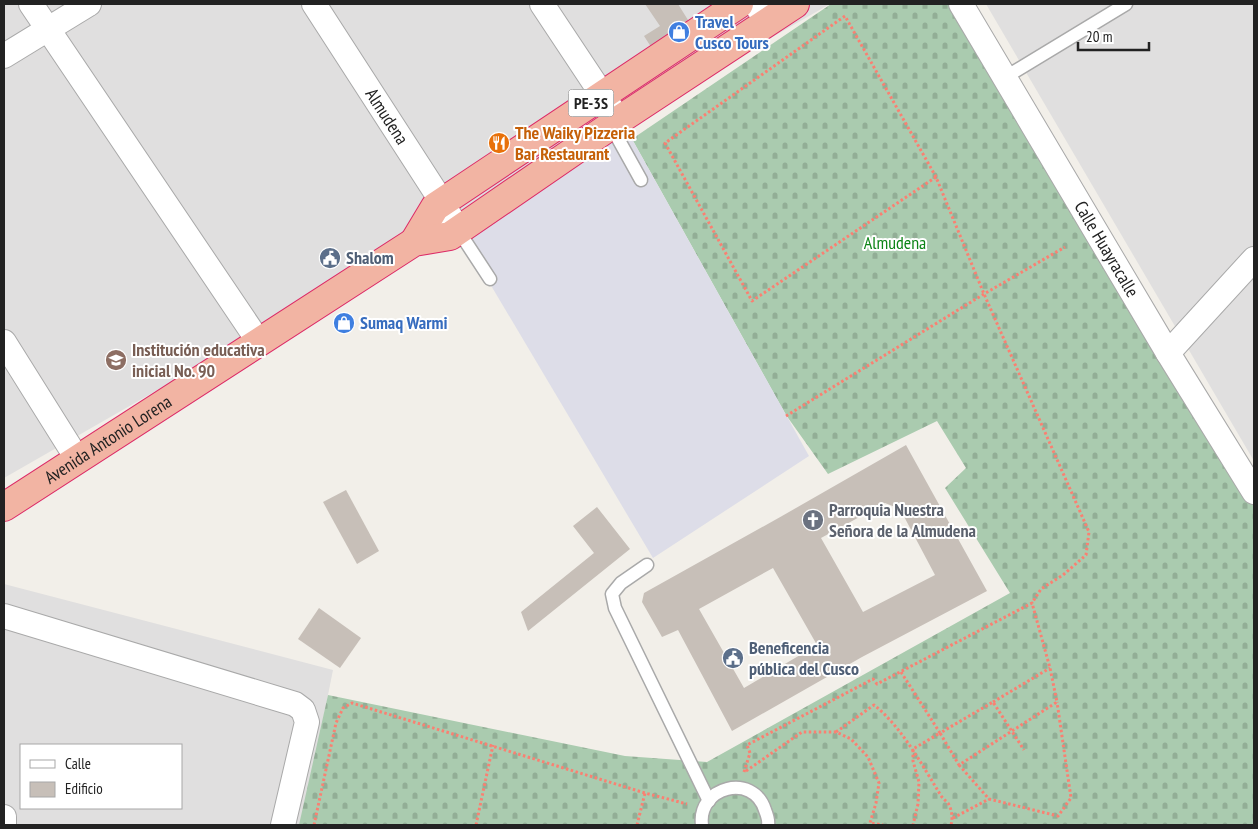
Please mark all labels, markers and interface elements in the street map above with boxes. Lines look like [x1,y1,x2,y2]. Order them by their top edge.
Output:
place label: Travel Cusco Tours [695,10,769,54]
shop icon: Travel Cusco Tours [667,20,691,44]
scale bar [1078,20,1149,52]
text: 20 m [1086,27,1112,46]
street label: Almudena [361,84,414,149]
road number: PE-3S [568,90,614,116]
place label: The Waiky Pizzeria Bar Restaurant [515,121,635,165]
restaurant icon: The Waiky Pizzeria Bar Restaurant [487,131,511,155]
street label: Calle Huayracalle [1069,197,1144,301]
park label: Almudena [864,231,926,254]
public building icon: Shalom [318,246,342,270]
place label: Shalom [346,246,394,269]
shop icon: Sumaq Warmi [332,311,356,335]
place label: Sumaq Warmi [360,311,447,334]
place label: Institución educativa inicial No. 90 [132,338,265,382]
school or university icon: Institución educativa inicial No. 90 [104,348,128,372]
street label: Avenida Antonio Lorena [40,390,176,489]
place label: Parroquia Nuestra Señora de la Almudena [829,498,976,542]
church icon: Parroquia Nuestra Señora de la Almudena [801,508,825,532]
place label: Beneficencia pública del Cusco [749,636,859,680]
public building icon: Beneficencia pública del Cusco [721,646,745,670]
legend [20,744,182,809]
text: Calle [65,754,91,773]
text: Edificio [65,779,103,798]

